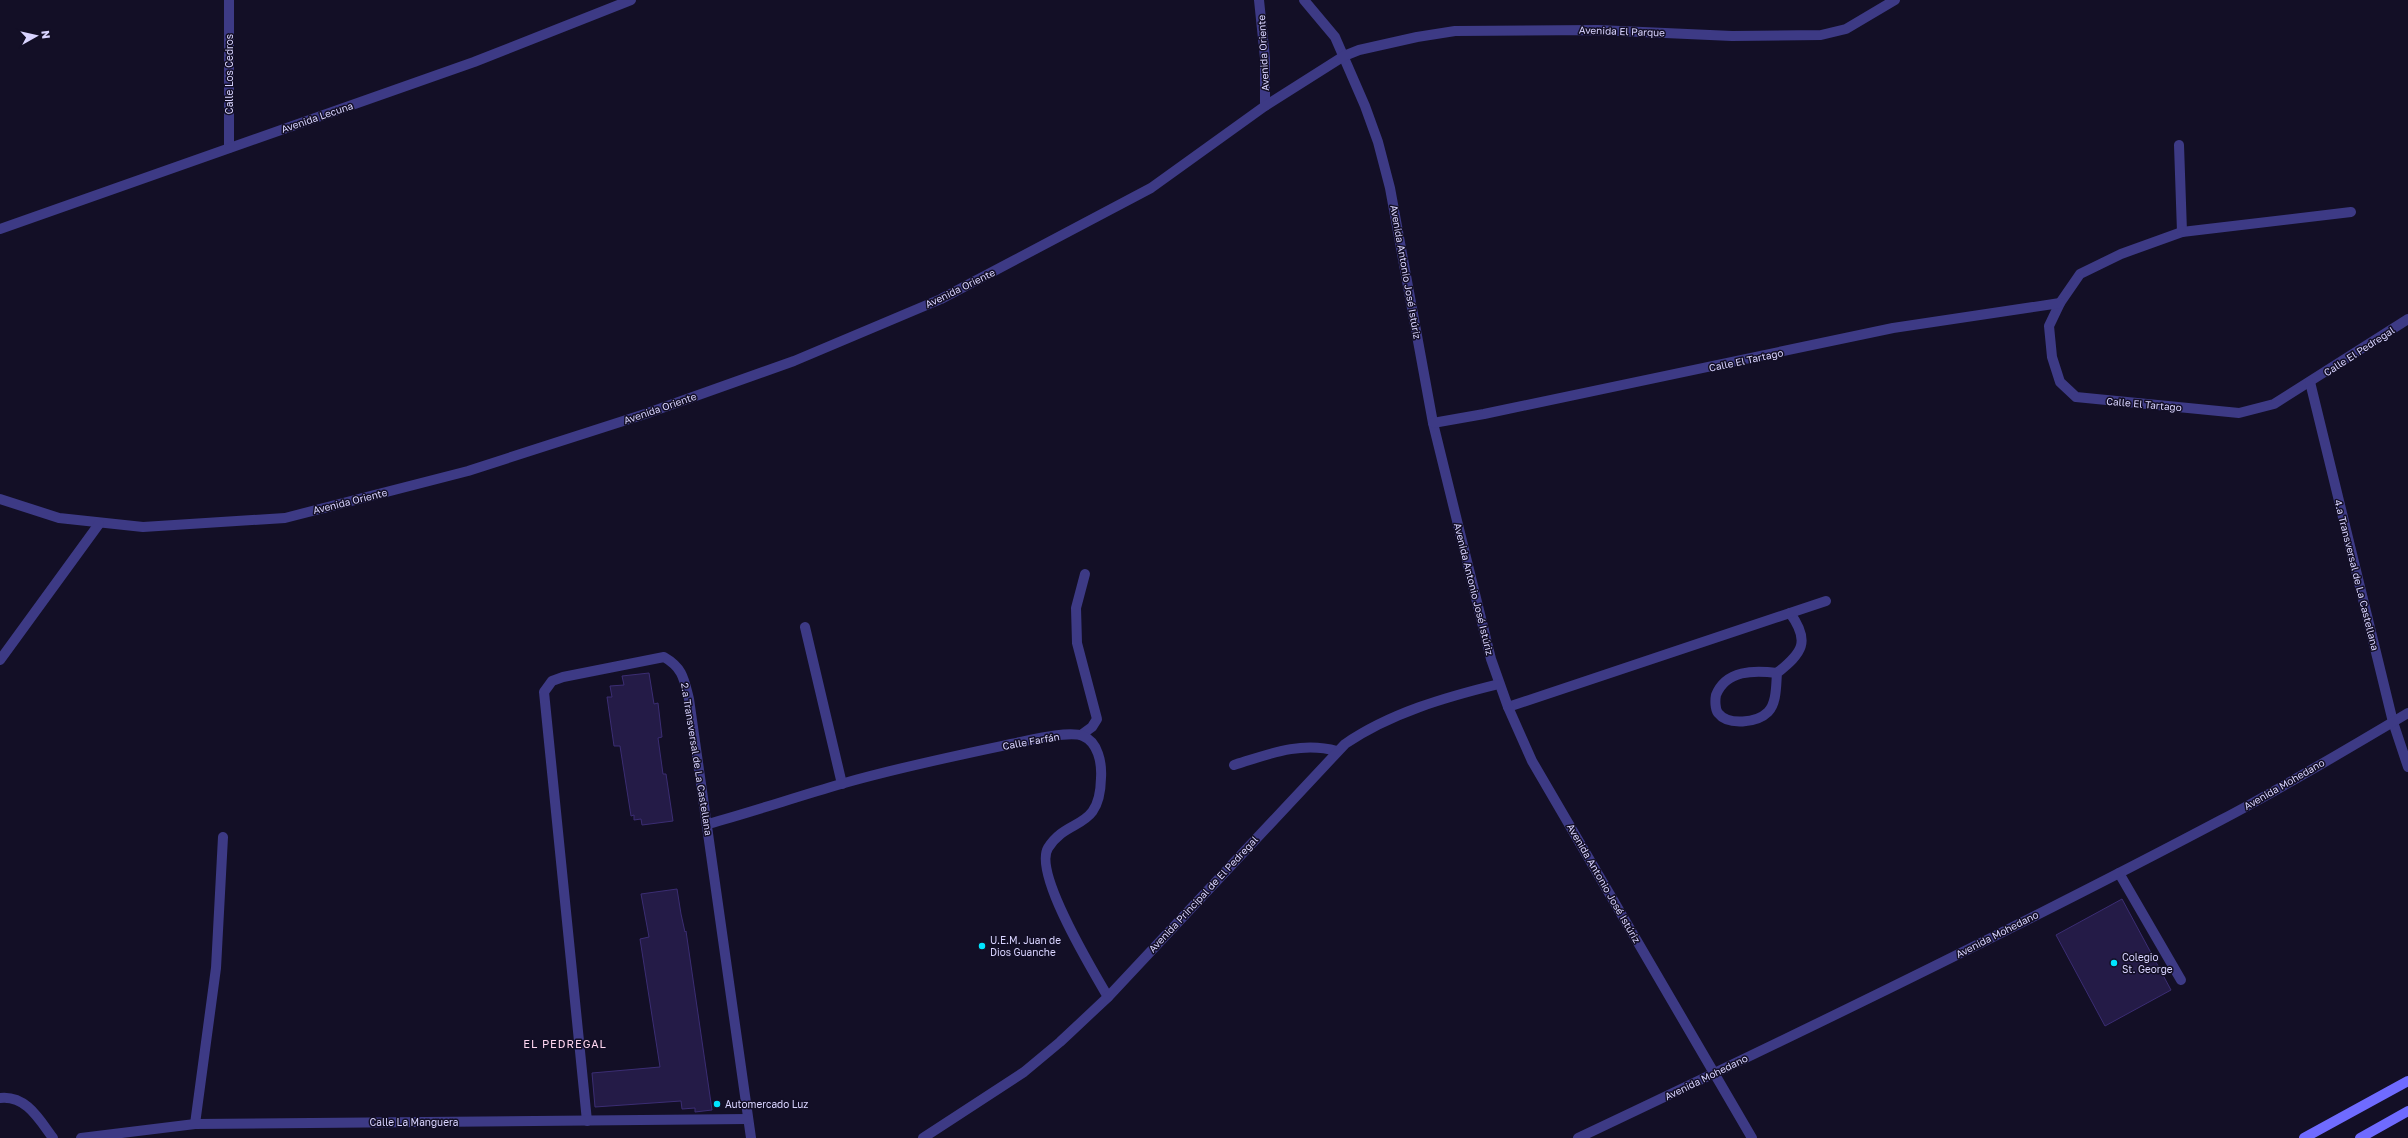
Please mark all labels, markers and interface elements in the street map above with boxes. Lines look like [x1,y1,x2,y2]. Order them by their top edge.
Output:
street label: Avenida Oriente [1255,15,1271,91]
north arrow [16,16,56,56]
street label: Avenida El Parque [1579,24,1665,39]
text: N [39,29,53,40]
street label: Calle Los Cedros [223,34,235,114]
street label: Avenida Lecuna [280,99,354,135]
street label: Avenida Antonio José Istúriz [1388,204,1424,340]
street label: Avenida Oriente [923,266,997,310]
street label: Calle El Pedregal [2321,324,2397,378]
street label: Calle El Tartago [1708,346,1784,374]
street label: Avenida Oriente [622,390,698,426]
street label: Calle El Tartago [2106,395,2182,413]
street label: Avenida Oriente [312,486,389,516]
street label: 4.ª Transversal de La Castellana [2332,498,2382,652]
street label: Avenida Antonio José Istúriz [1452,522,1496,656]
street label: 2.ª Transversal de La Castellana [679,682,715,836]
street label: Calle Farfán [1001,730,1061,752]
street label: Avenida Mohedano [2242,756,2326,812]
street label: Avenida Antonio José Istúriz [1565,821,1643,945]
street label: Avenida Principal de El Pedregal [1146,833,1260,955]
street label: Avenida Mohedano [1954,908,2040,960]
place label: U.E.M. Juan de Dios Guanche [990,934,1061,958]
marker: U.E.M. Juan de Dios Guanche [977,941,987,951]
place label: Colegio St. George [2122,951,2173,975]
marker: Colegio St. George [2109,958,2119,968]
district label: EL PEDREGAL [523,1037,607,1050]
street label: Avenida Mohedano [1663,1052,1749,1102]
place label: Automercado Luz [725,1098,808,1110]
marker: Automercado Luz [712,1099,722,1109]
street label: Calle La Manguera [370,1116,458,1128]

